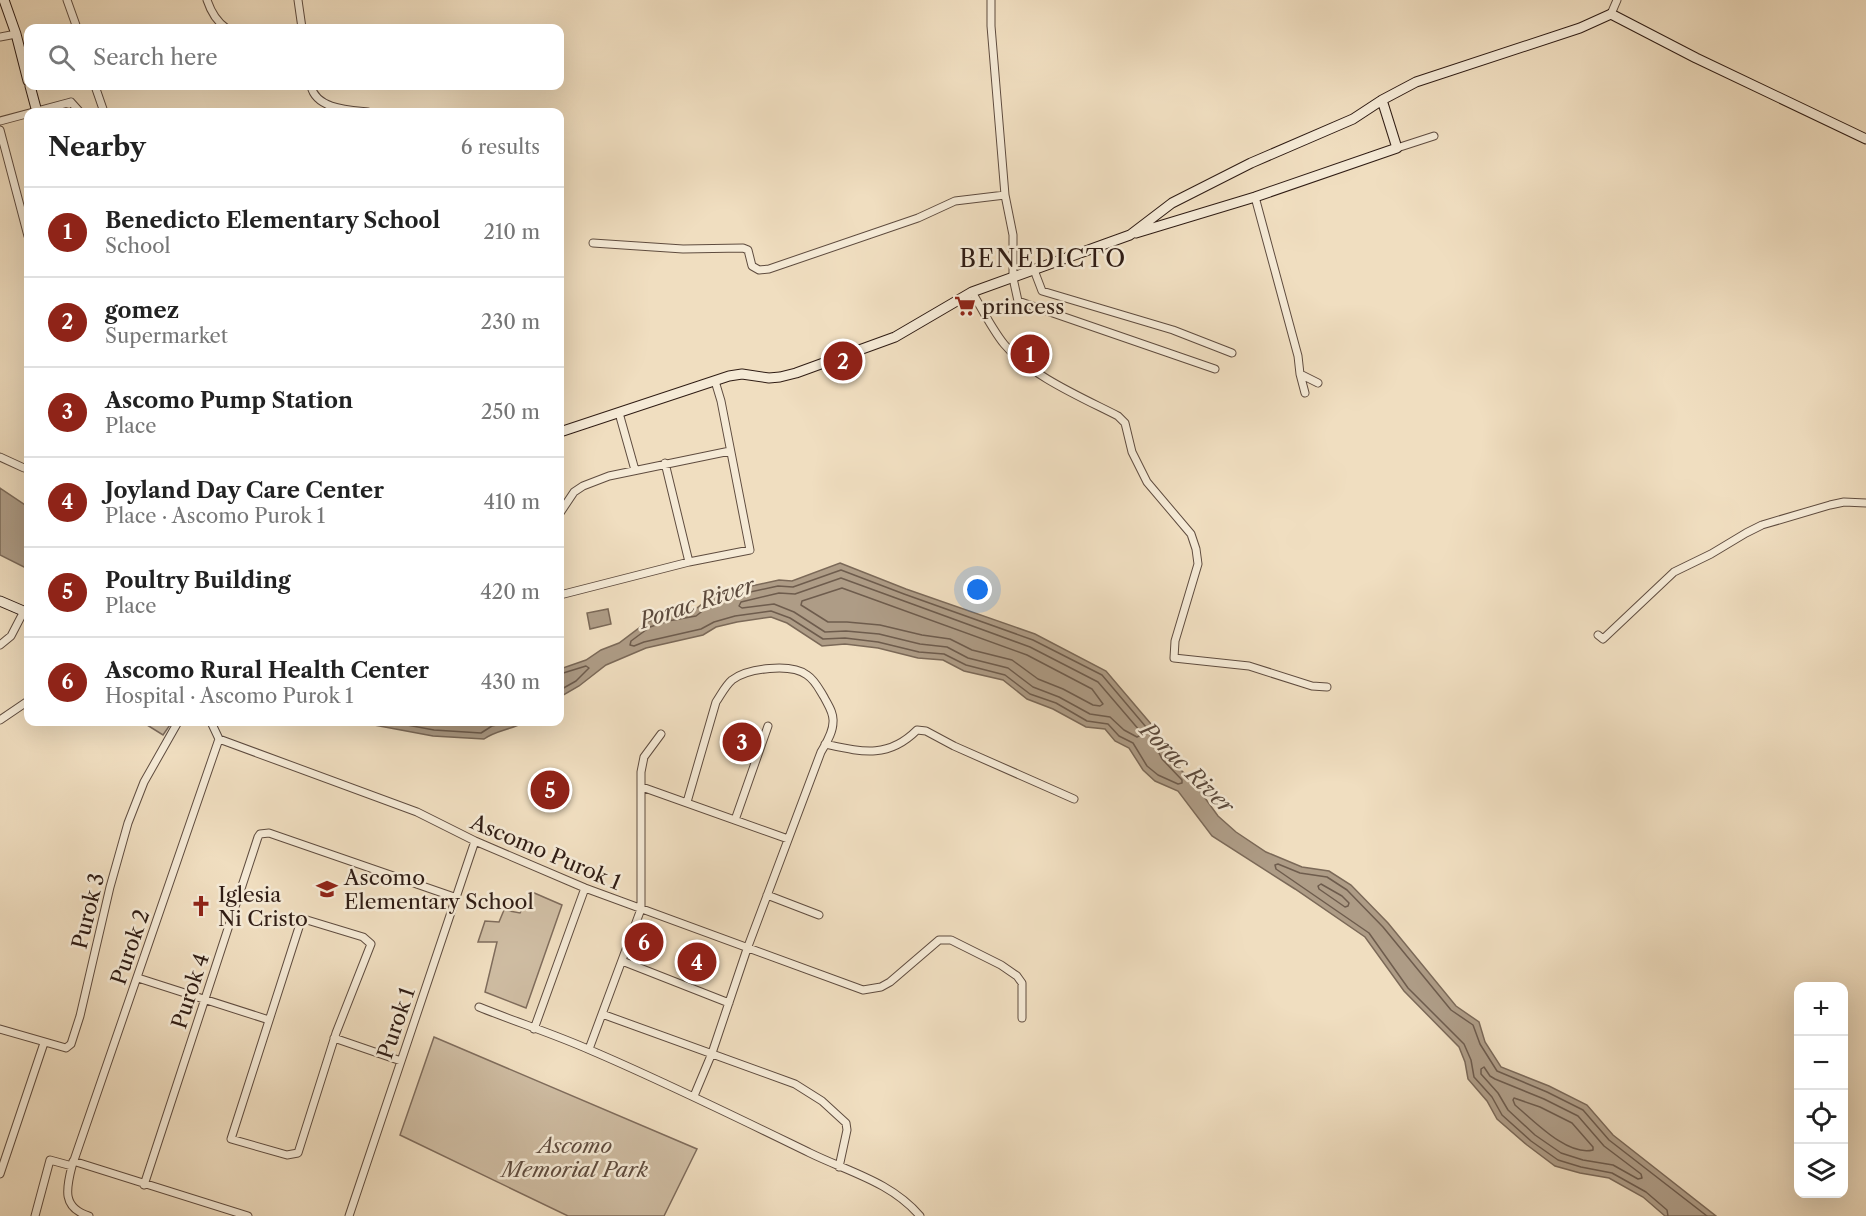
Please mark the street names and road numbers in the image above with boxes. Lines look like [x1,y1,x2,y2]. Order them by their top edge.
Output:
street label: Ascomo Purok 1 [466,809,625,895]
street label: Purok 3 [67,871,109,951]
street label: Purok 2 [106,906,154,988]
street label: Purok 4 [166,950,214,1032]
street label: Purok 1 [372,984,420,1062]

